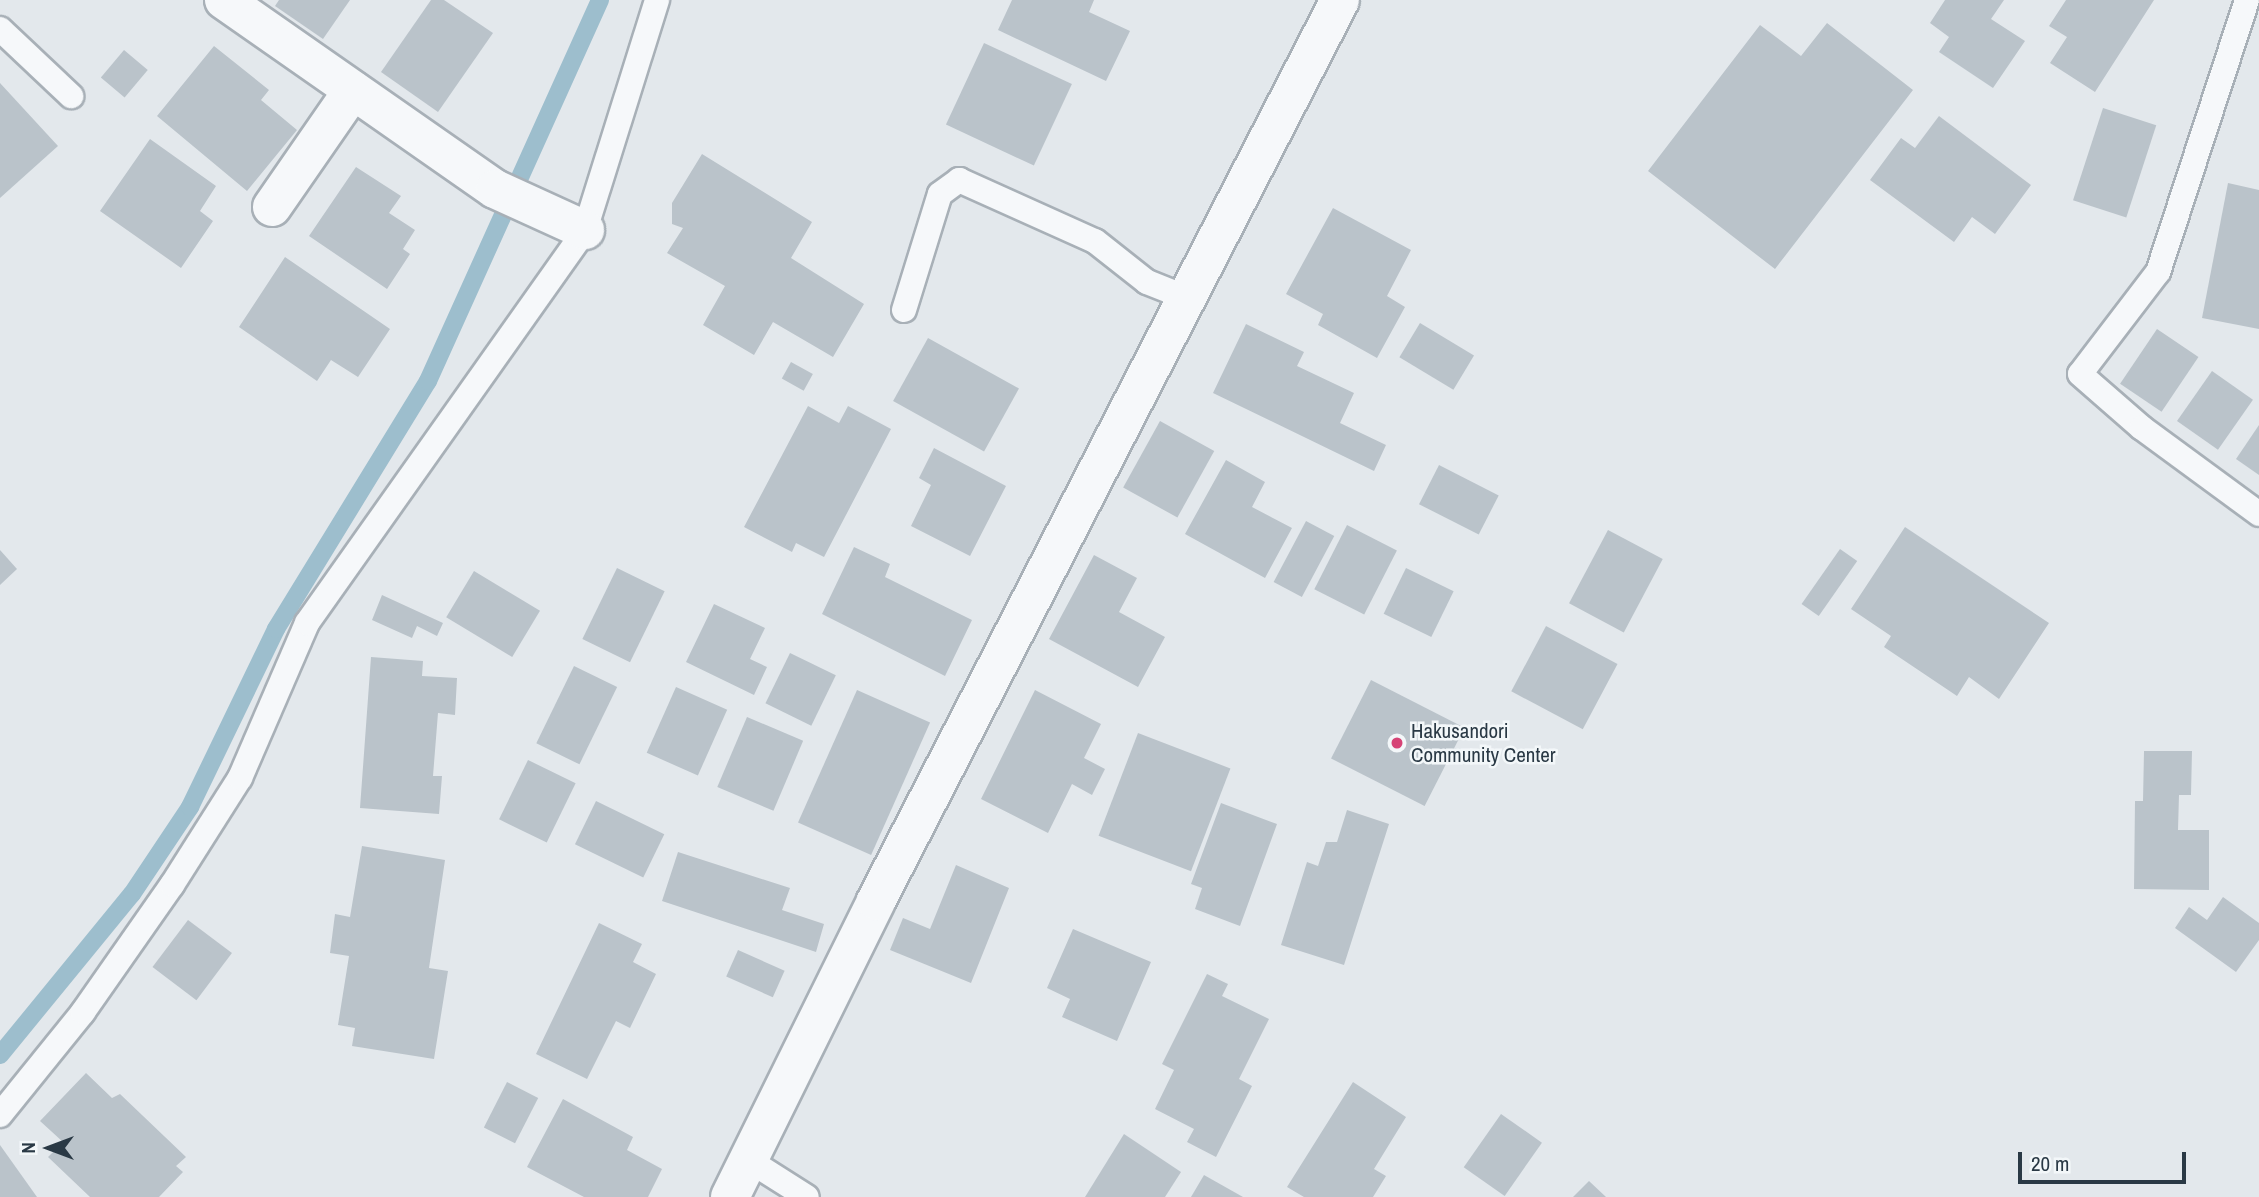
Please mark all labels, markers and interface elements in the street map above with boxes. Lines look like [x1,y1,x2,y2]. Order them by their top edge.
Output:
place label: Hakusandori Community Center [1411,718,1556,768]
marker: Hakusandori Community Center [1389,735,1405,751]
north arrow [14,1113,84,1183]
scale bar [2021,1138,2189,1182]
text: N [15,1142,41,1154]
text: 20 m [2031,1149,2069,1178]

